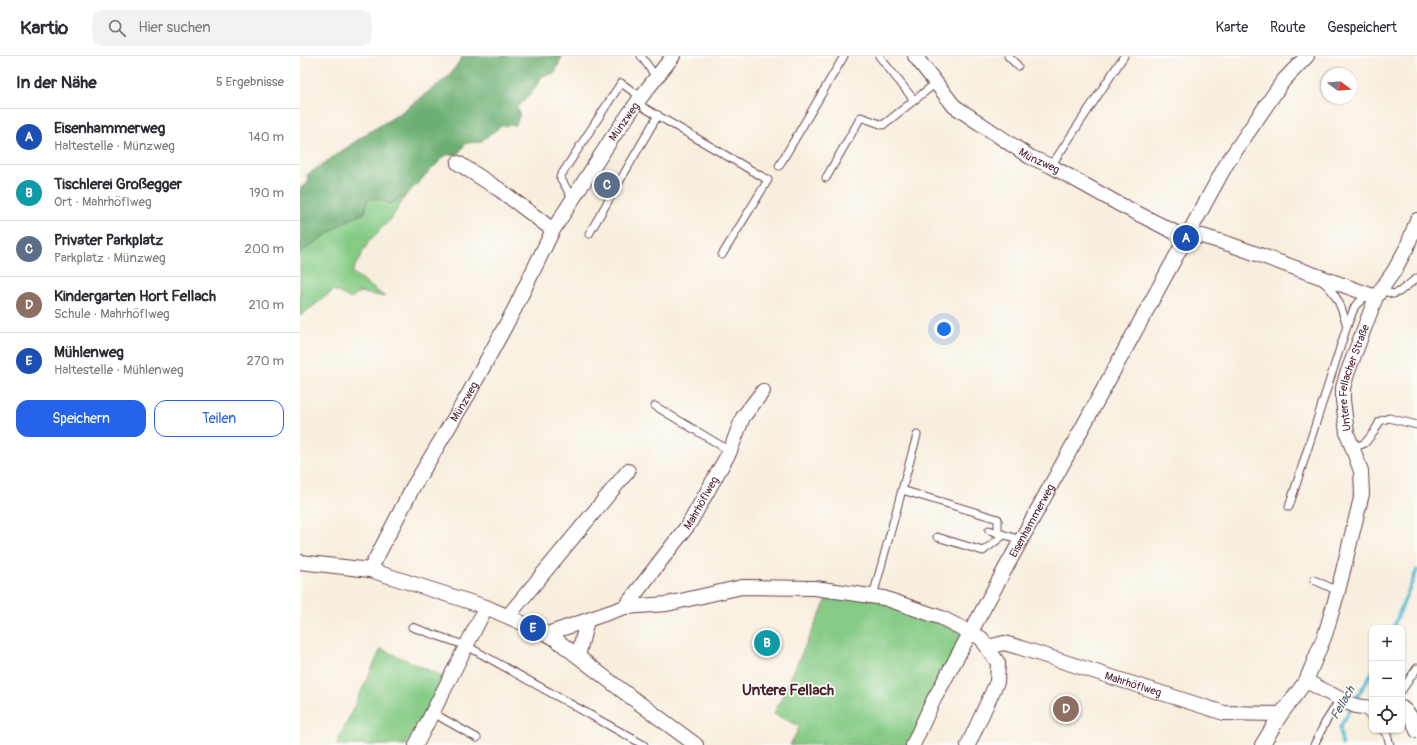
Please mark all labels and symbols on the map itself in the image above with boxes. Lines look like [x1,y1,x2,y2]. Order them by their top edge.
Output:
north arrow [1321,68,1357,104]
street label: Münzweg [606,99,642,143]
street label: Münzweg [1016,145,1063,176]
pin: C [594,170,620,200]
pin: A [1173,223,1199,253]
your location [934,319,954,339]
street label: Untere Fellacher Straße [1336,322,1372,432]
street label: Münzweg [447,379,481,424]
street label: Mahrhöflweg [681,474,721,532]
street label: Eisenhammerweg [1006,481,1057,559]
pin: E [520,613,546,643]
pin: B [754,628,780,658]
street label: Mahrhöflweg [1103,669,1164,699]
district label: Untere Fellach [742,681,834,700]
water label: Fellach [1328,683,1359,722]
pin: D [1053,694,1079,724]

